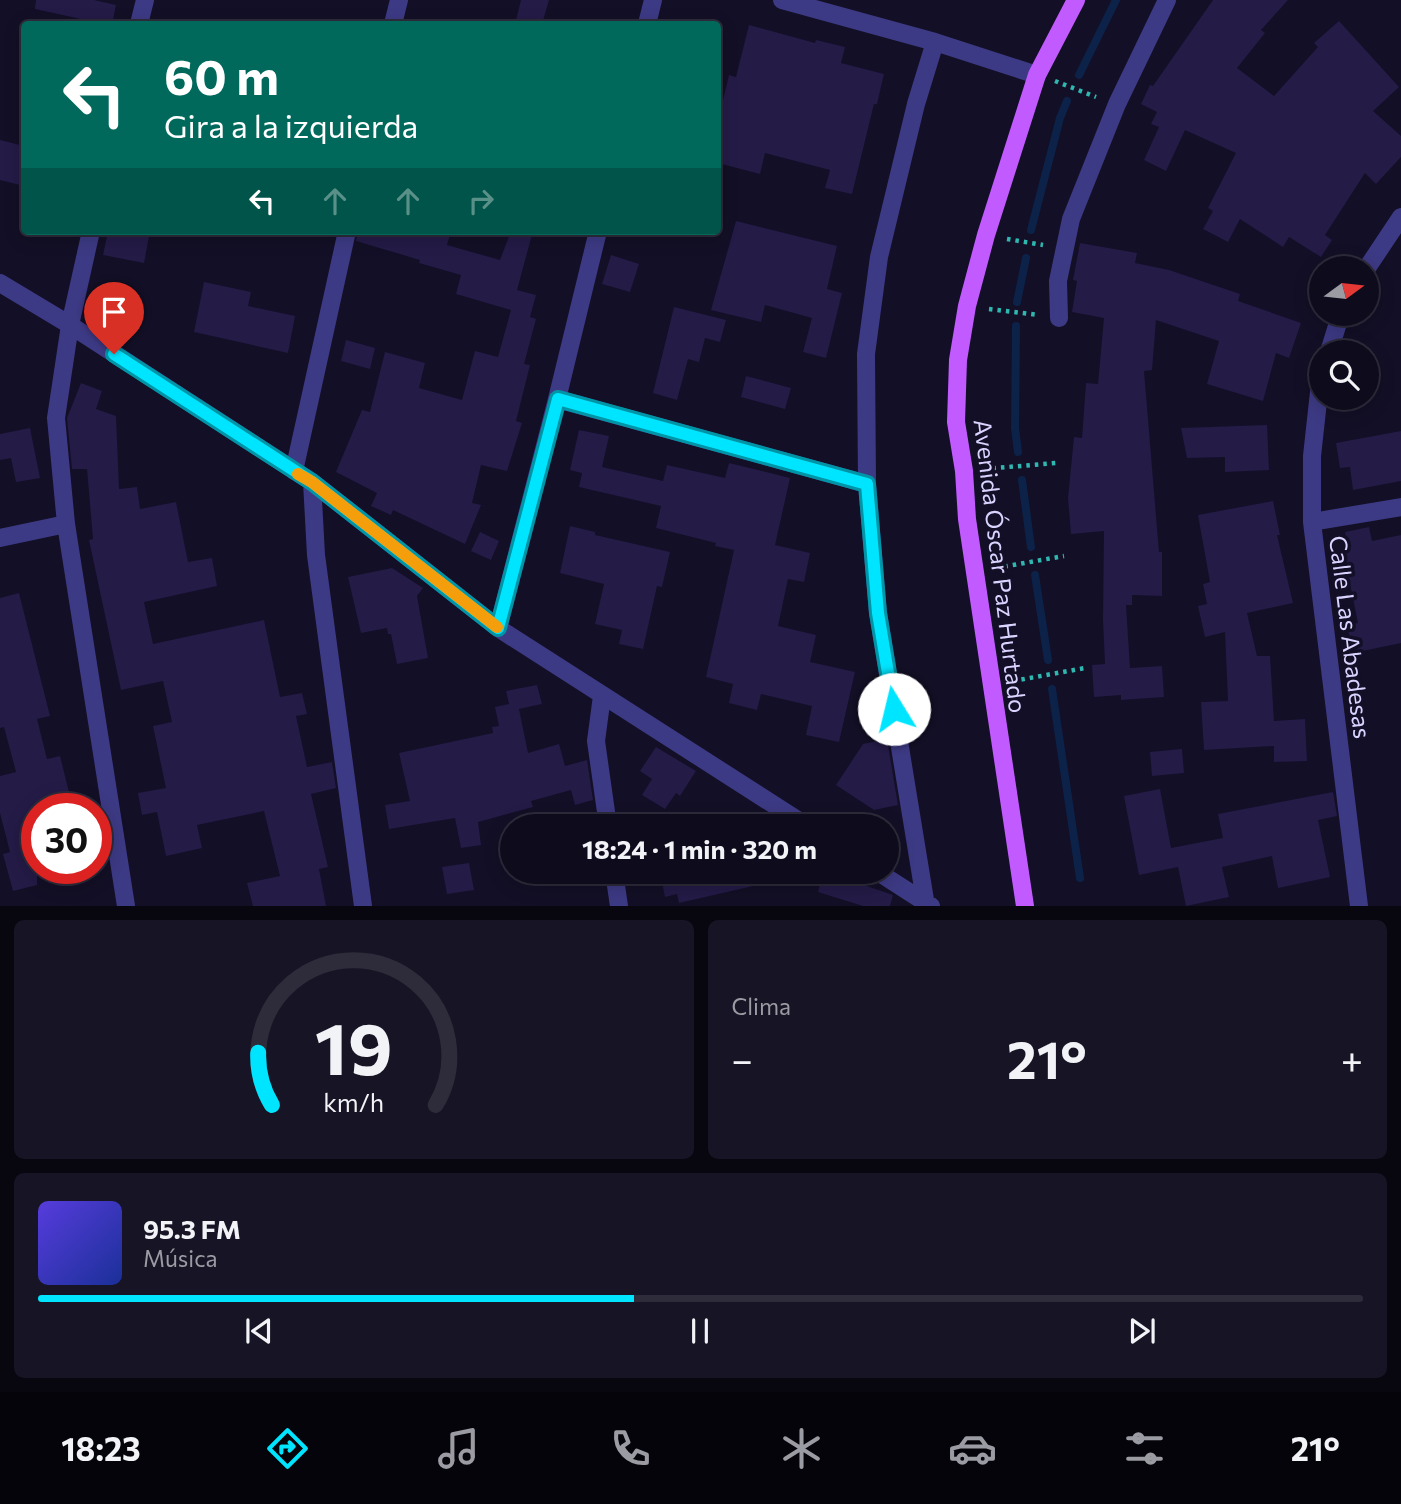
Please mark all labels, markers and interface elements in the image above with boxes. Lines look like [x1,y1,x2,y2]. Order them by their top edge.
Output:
text: 60 m [164,45,279,105]
icon: left [49,49,140,140]
text: Gira a la izquierda [164,105,418,145]
icon: left [243,182,281,220]
icon: ahead [316,182,354,220]
icon: ahead [389,182,427,220]
icon: right [462,182,500,220]
north arrow [1309,256,1379,326]
map controls [1309,256,1379,410]
pin [84,282,144,354]
icon: arrive [95,293,133,331]
button: search [1309,340,1379,410]
street label: Avenida Óscar Paz Hurtado [969,417,1033,715]
street label: Calle Las Abadesas [1324,534,1378,740]
position arrow [857,672,931,746]
speed limit sign: 30 [21,793,112,884]
text: 18:24 · 1 min · 320 m [582,833,817,864]
text: Clima [732,992,791,1020]
text: 19 [315,1002,393,1091]
text: 21° [1007,1026,1087,1090]
text: − [732,1035,753,1082]
text: + [1341,1035,1363,1082]
text: km/h [323,1087,384,1117]
text: 95.3 FM [143,1213,241,1244]
text: Música [143,1244,218,1272]
icon: previous [240,1312,278,1350]
icon: pause [681,1312,719,1350]
icon: next [1123,1312,1161,1350]
icon: directions [263,1424,312,1473]
icon: music [434,1424,483,1473]
icon: phone [606,1424,655,1473]
icon: climate [777,1424,826,1473]
icon: car [948,1424,997,1473]
icon: filters [1120,1424,1169,1473]
text: 18:23 [61,1428,141,1468]
text: 21° [1291,1428,1340,1468]

